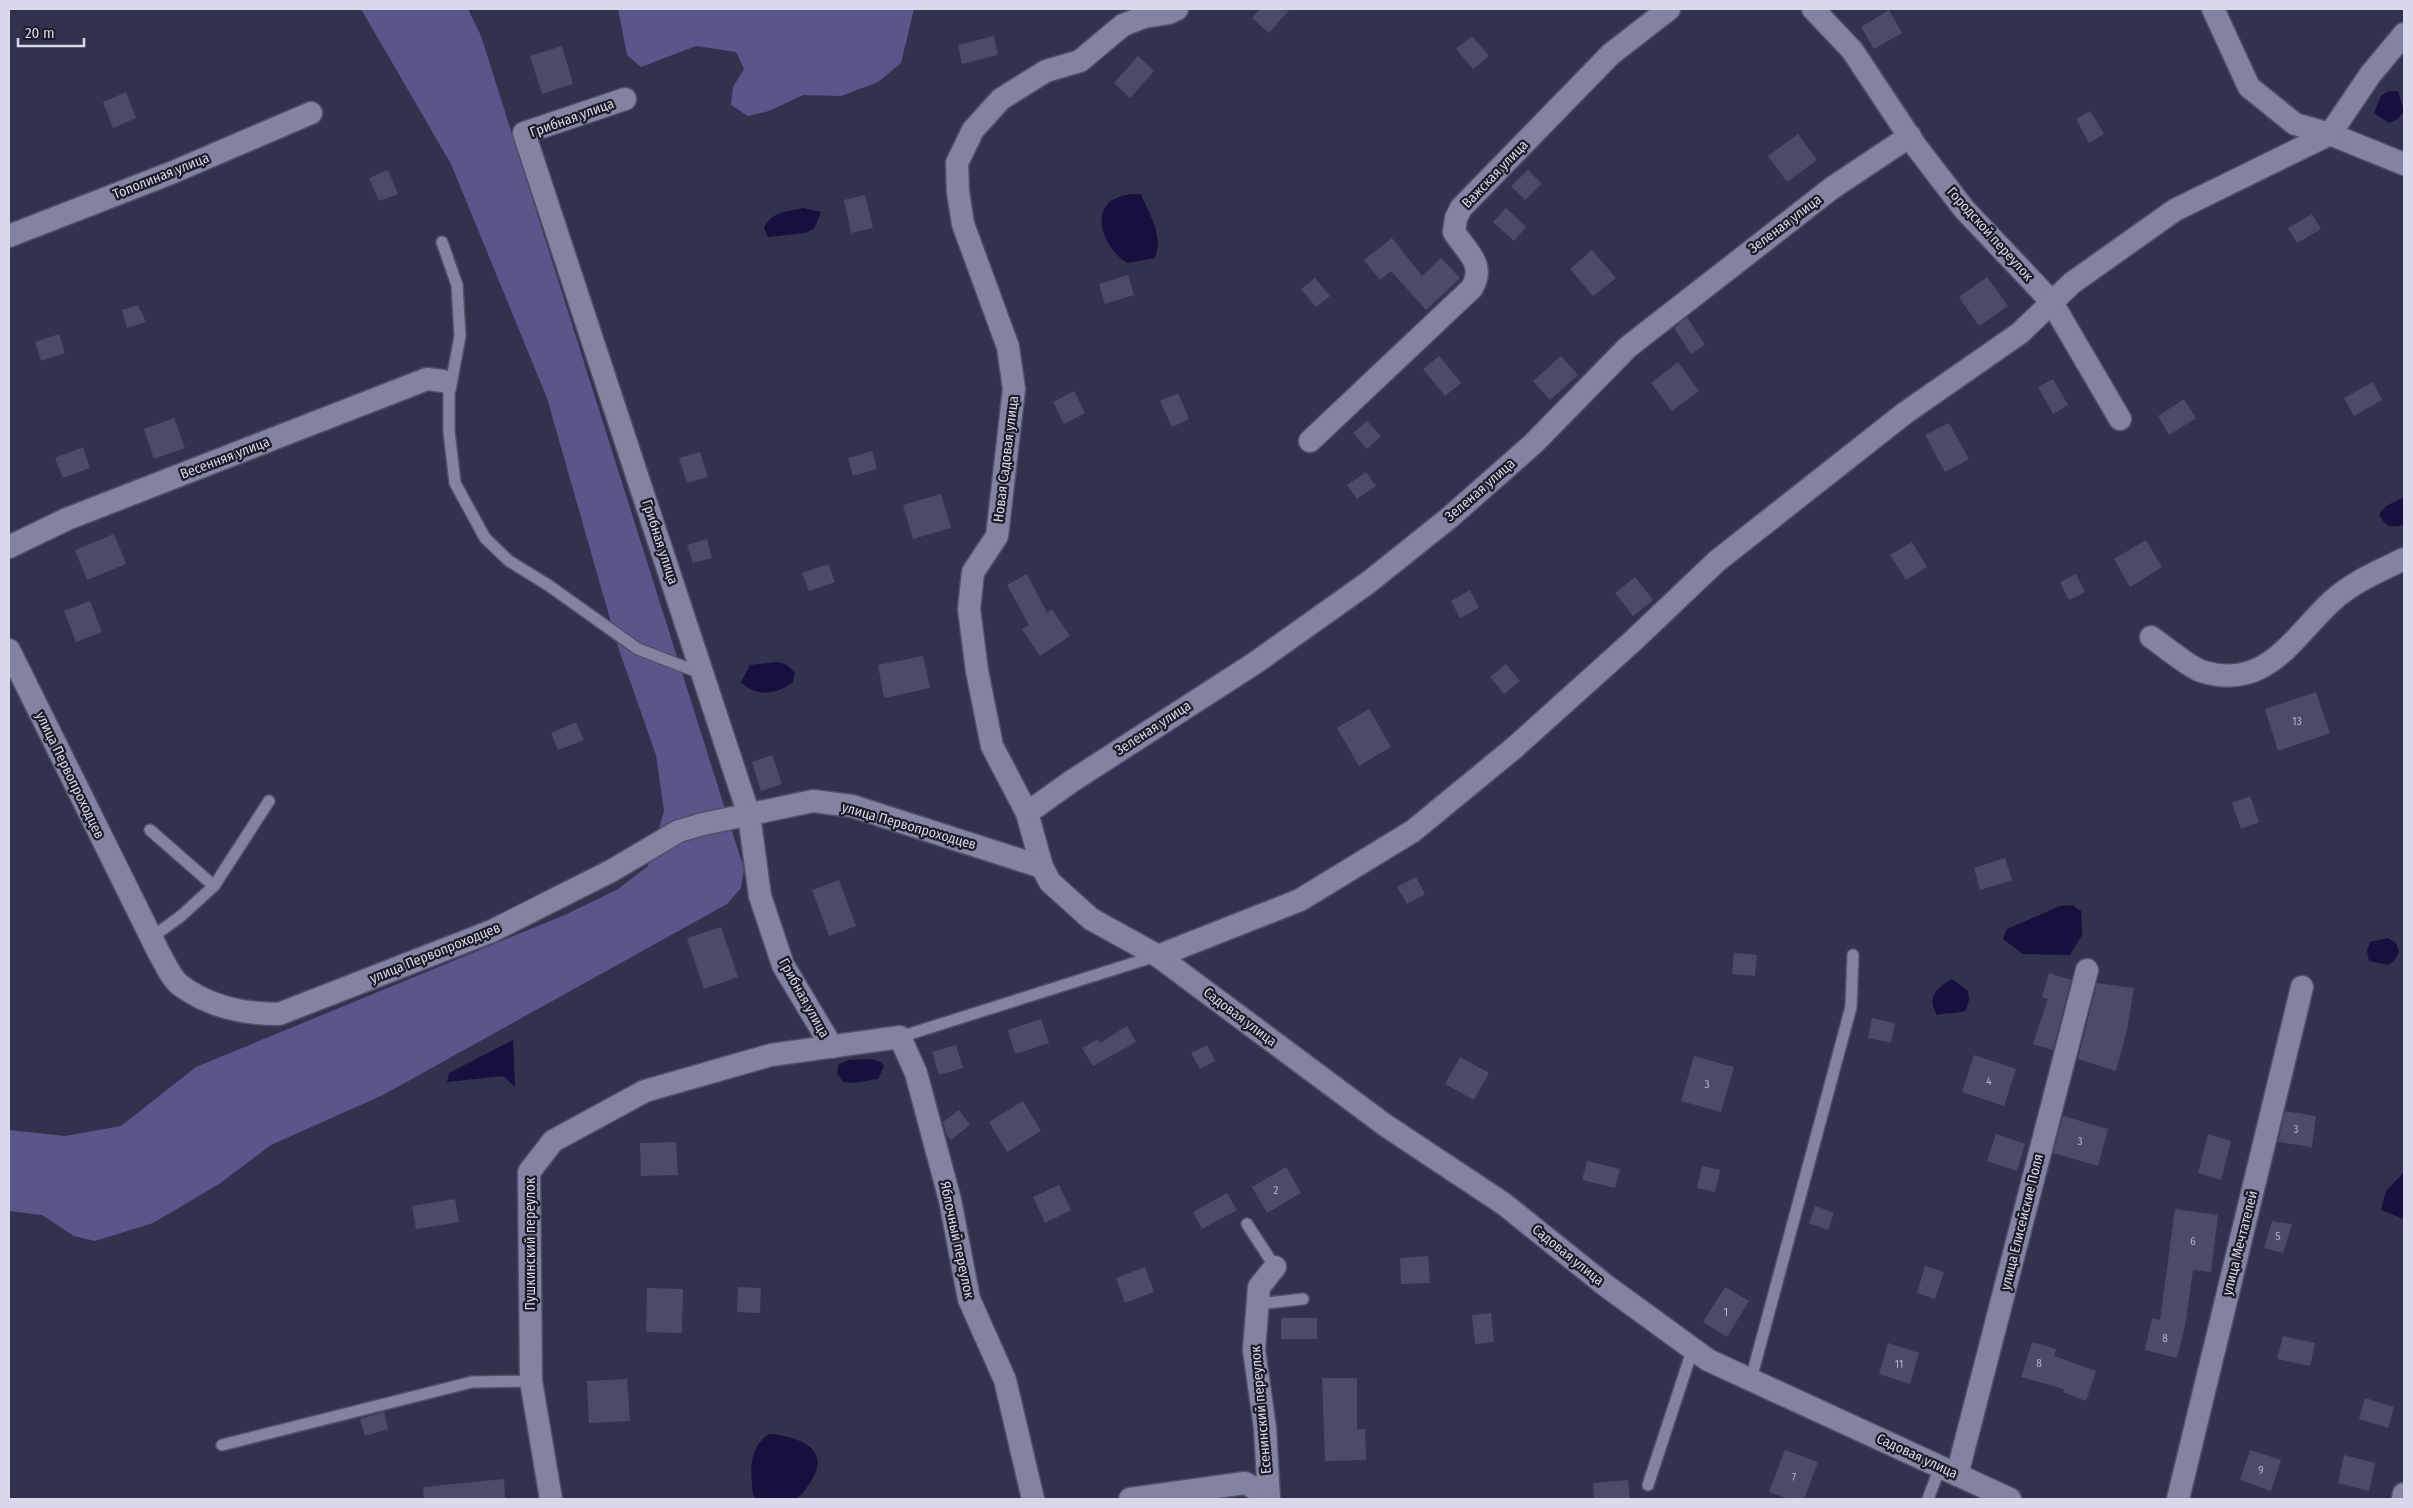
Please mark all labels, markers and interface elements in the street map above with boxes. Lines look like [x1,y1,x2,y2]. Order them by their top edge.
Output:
scale bar [18,15,84,47]
text: 20 m [25,24,55,42]
street label: Грибная улица [528,95,617,141]
street label: Важская улица [1458,136,1532,212]
street label: Тополиная улица [111,149,212,203]
street label: Городской переулок [1943,184,2037,285]
street label: Зеленая улица [1745,191,1825,257]
street label: Новая Садовая улица [990,395,1022,523]
street label: Весенняя улица [178,433,272,483]
street label: Зеленая улица [1442,455,1519,525]
street label: Грибная улица [638,497,682,587]
street label: Зеленая улица [1112,697,1194,759]
street label: улица Первопроходцев [32,709,108,841]
house number: 13 [2292,715,2302,728]
street label: улица Первопроходцев [840,799,978,853]
street label: улица Первопроходцев [367,919,503,987]
street label: Грибная улица [775,955,833,1041]
street label: Садовая улица [1200,984,1280,1050]
house number: 4 [1986,1075,1992,1088]
house number: 3 [1705,1078,1710,1091]
house number: 3 [2294,1123,2299,1136]
house number: 3 [2078,1135,2083,1148]
street label: улица Елисейские Поля [1997,1152,2047,1292]
street label: Пушкинский переулок [522,1177,539,1311]
street label: Яблочный переулок [936,1180,978,1301]
house number: 2 [1274,1184,1279,1197]
street label: улица Мечтателей [2219,1189,2261,1297]
street label: Садовая улица [1529,1221,1607,1289]
house number: 5 [2275,1230,2281,1243]
house number: 6 [2190,1235,2196,1248]
house number: 1 [1724,1306,1728,1319]
house number: 8 [2162,1332,2168,1345]
street label: Есенинский переулок [1247,1345,1275,1475]
house number: 8 [2036,1357,2042,1370]
house number: 11 [1895,1358,1903,1371]
street label: Садовая улица [1874,1430,1960,1482]
house number: 9 [2258,1464,2264,1477]
house number: 7 [1792,1471,1797,1484]

